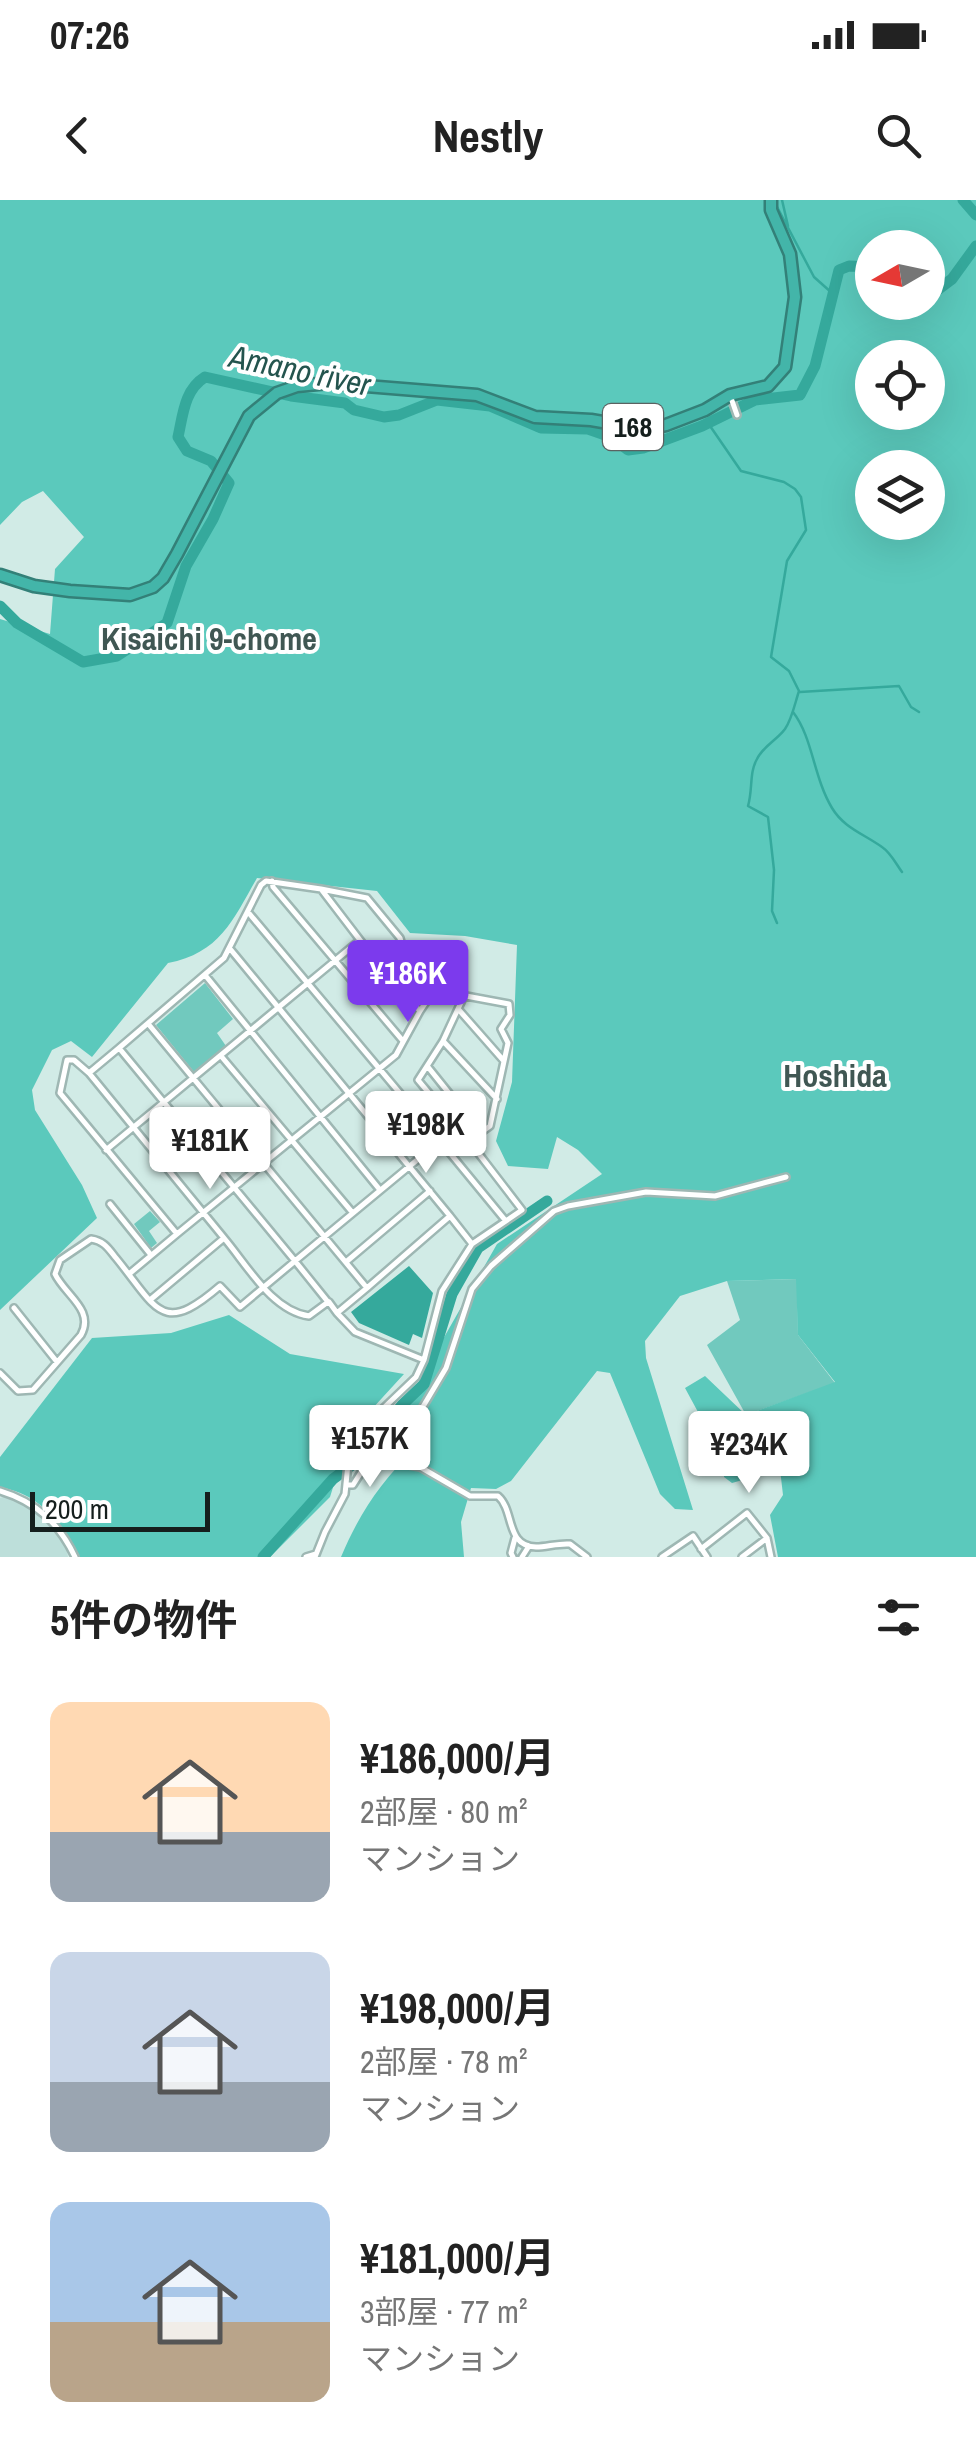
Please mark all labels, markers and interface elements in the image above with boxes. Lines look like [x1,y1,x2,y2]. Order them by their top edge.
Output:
text: 07:26 [50,10,130,61]
text: Nestly [433,105,543,166]
icon: back [50,108,105,163]
icon: search [871,108,926,163]
north arrow [855,230,945,320]
map controls [855,230,945,540]
water label: Amano river [224,334,376,406]
button: locate [855,340,945,430]
road number: 168 [603,404,663,450]
button: layers [855,450,945,540]
district label: Kisaichi 9-chome [101,617,317,660]
pin: ¥186K [338,940,478,1025]
text: ¥186K [369,951,447,994]
district label: Hoshida [783,1054,887,1097]
pin: ¥198K [356,1091,496,1176]
text: ¥198K [387,1102,465,1145]
pin: ¥181K [140,1107,280,1192]
text: ¥181K [171,1118,249,1161]
pin: ¥157K [300,1405,440,1490]
pin: ¥234K [679,1411,819,1496]
text: ¥157K [331,1416,409,1459]
text: ¥234K [710,1422,788,1465]
scale bar [30,1487,210,1532]
text: 200 m [45,1490,109,1528]
icon: filters [871,1590,926,1645]
text: 5件の物件 [50,1592,237,1648]
text: ¥186,000/月 [360,1730,555,1786]
icon: home [130,1742,250,1862]
text: 2部屋 · 80 m² [360,1790,528,1833]
text: マンション [360,1837,520,1880]
text: ¥198,000/月 [360,1980,555,2036]
icon: home [130,1992,250,2112]
text: 2部屋 · 78 m² [360,2040,528,2083]
text: マンション [360,2087,520,2130]
text: ¥181,000/月 [360,2230,555,2286]
icon: home [130,2242,250,2362]
text: 3部屋 · 77 m² [360,2290,528,2333]
text: マンション [360,2337,520,2380]

